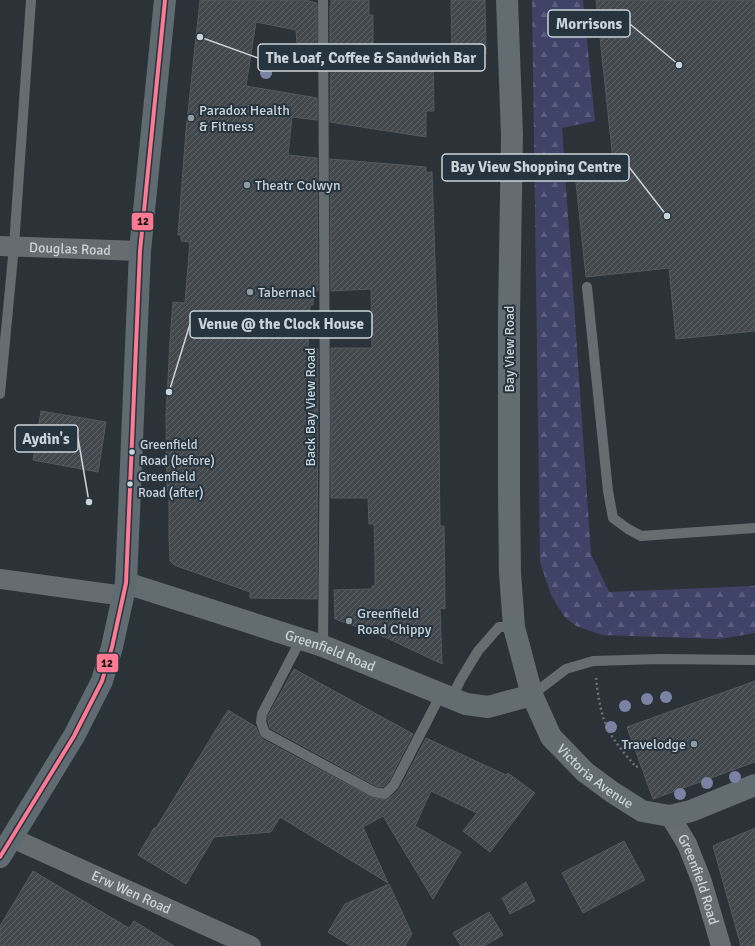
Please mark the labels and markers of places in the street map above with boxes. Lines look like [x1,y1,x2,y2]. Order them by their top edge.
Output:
callout: Morrisons [548,10,630,37]
callout: The Loaf, Coffee & Sandwich Bar [258,44,485,71]
place label: Paradox Health & Fitness [199,102,290,135]
marker: Paradox Health & Fitness [186,113,196,123]
callout: Bay View Shopping Centre [442,154,629,181]
place label: Theatr Colwyn [255,177,341,194]
marker: Theatr Colwyn [242,180,252,190]
place label: Tabernacl [258,284,316,301]
marker: Tabernacl [245,287,255,297]
callout: Venue @ the Clock House [190,311,372,338]
callout: Aydin's [15,425,78,452]
place label: Greenfield Road (before) [140,437,215,469]
marker: Greenfield Road (before) [127,447,137,457]
place label: Greenfield Road (after) [138,469,204,501]
marker: Greenfield Road (after) [125,479,135,489]
place label: Greenfield Road Chippy [357,605,432,638]
marker: Greenfield Road Chippy [344,616,354,626]
place label: Travelodge [622,736,686,753]
marker: Travelodge [689,739,699,749]

